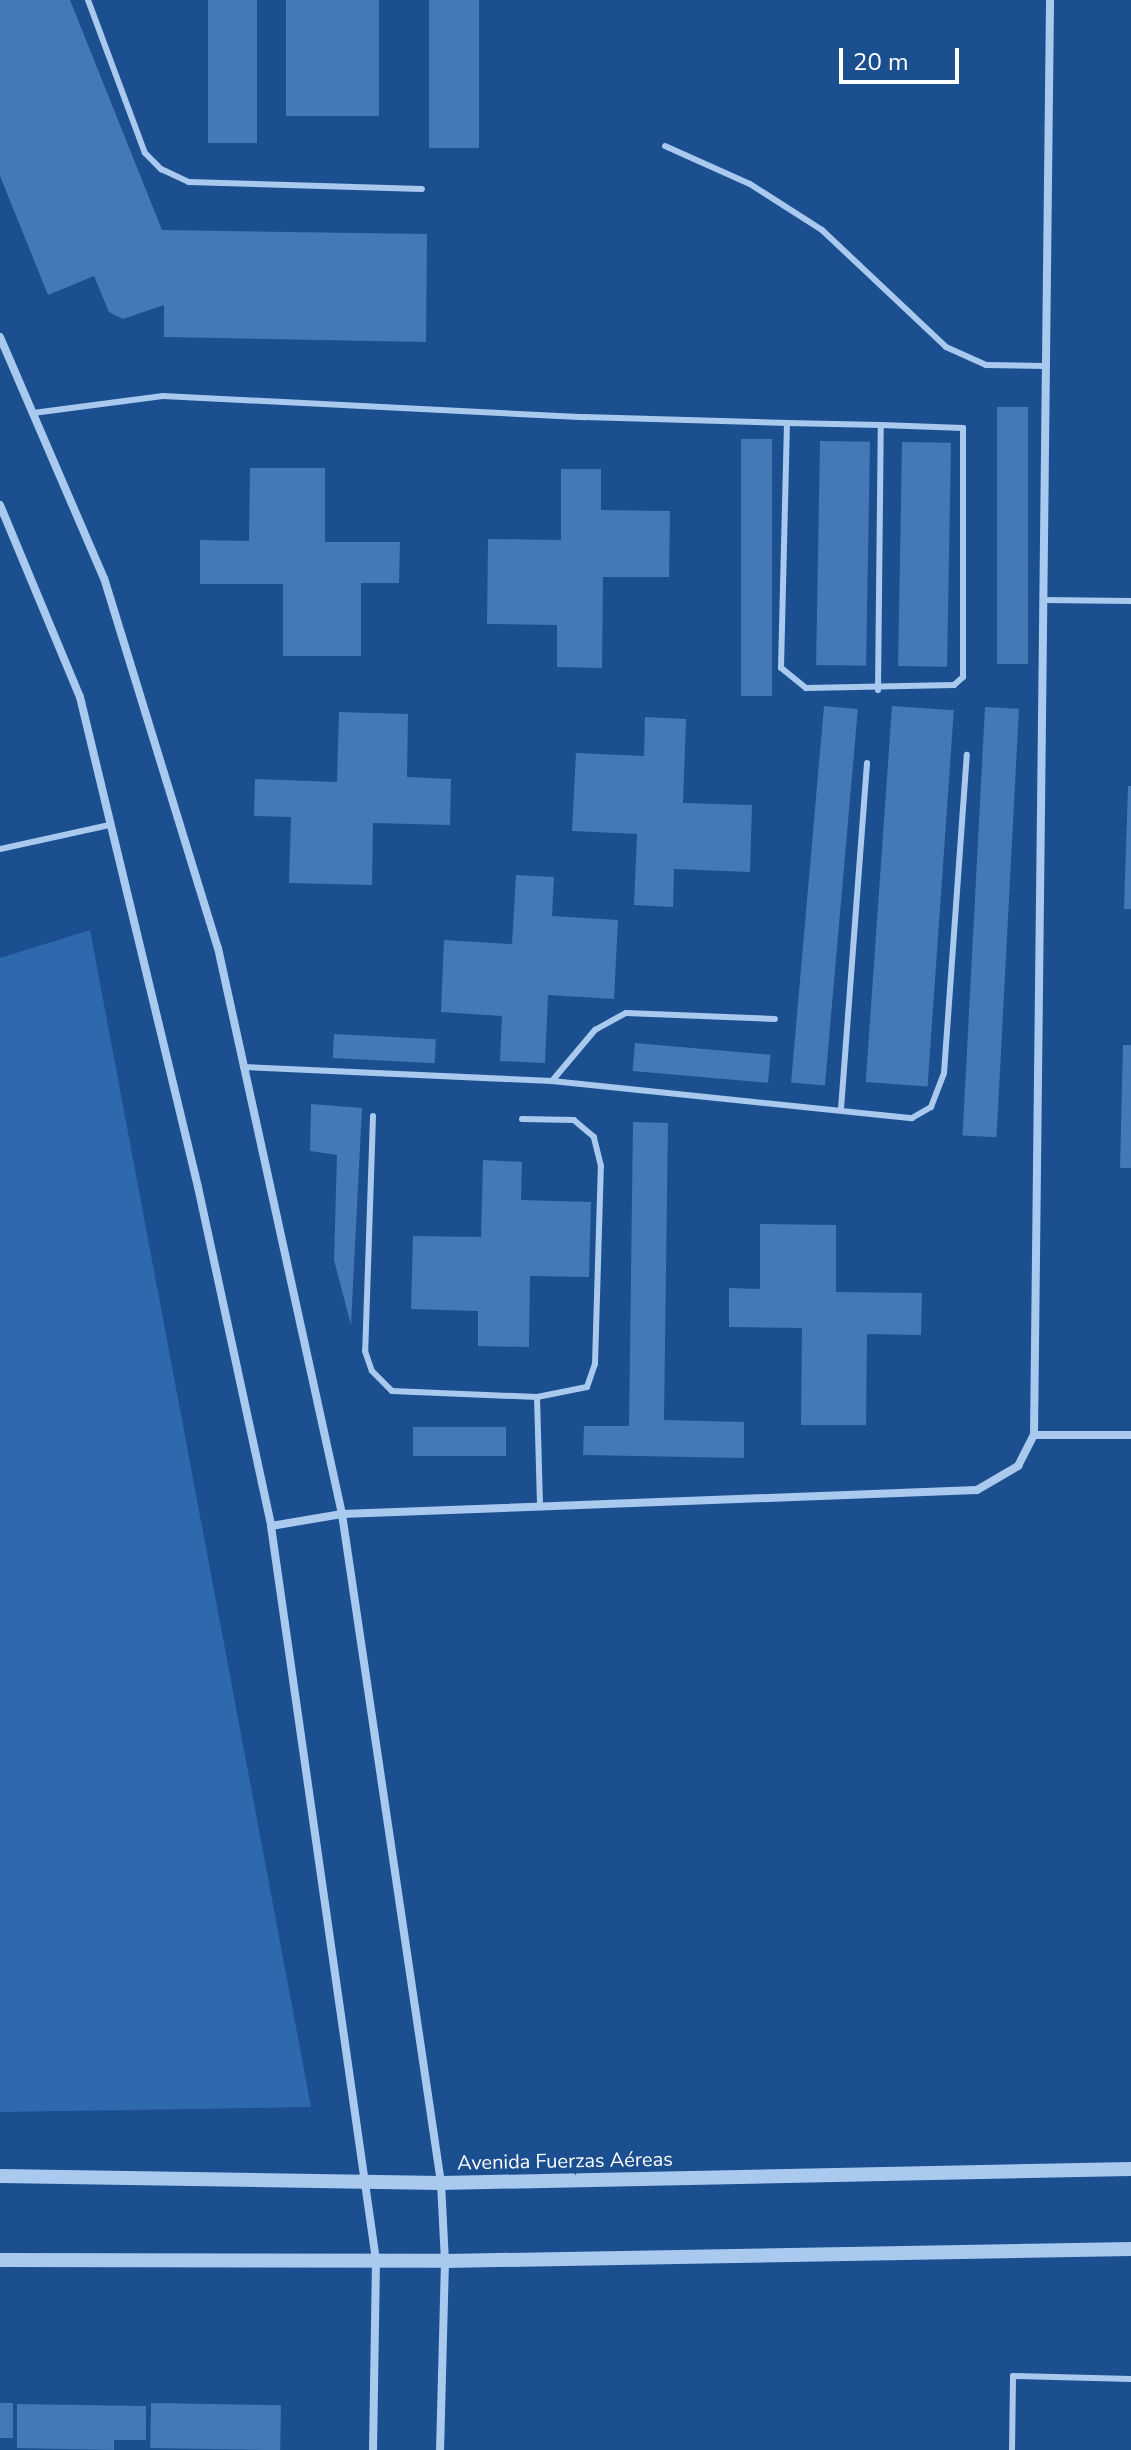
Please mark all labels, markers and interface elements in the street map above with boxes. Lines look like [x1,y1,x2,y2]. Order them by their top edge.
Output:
scale bar [843,32,963,82]
text: 20 m [853,46,909,78]
street label: Avenida Fuerzas Aéreas [457,2147,673,2175]

